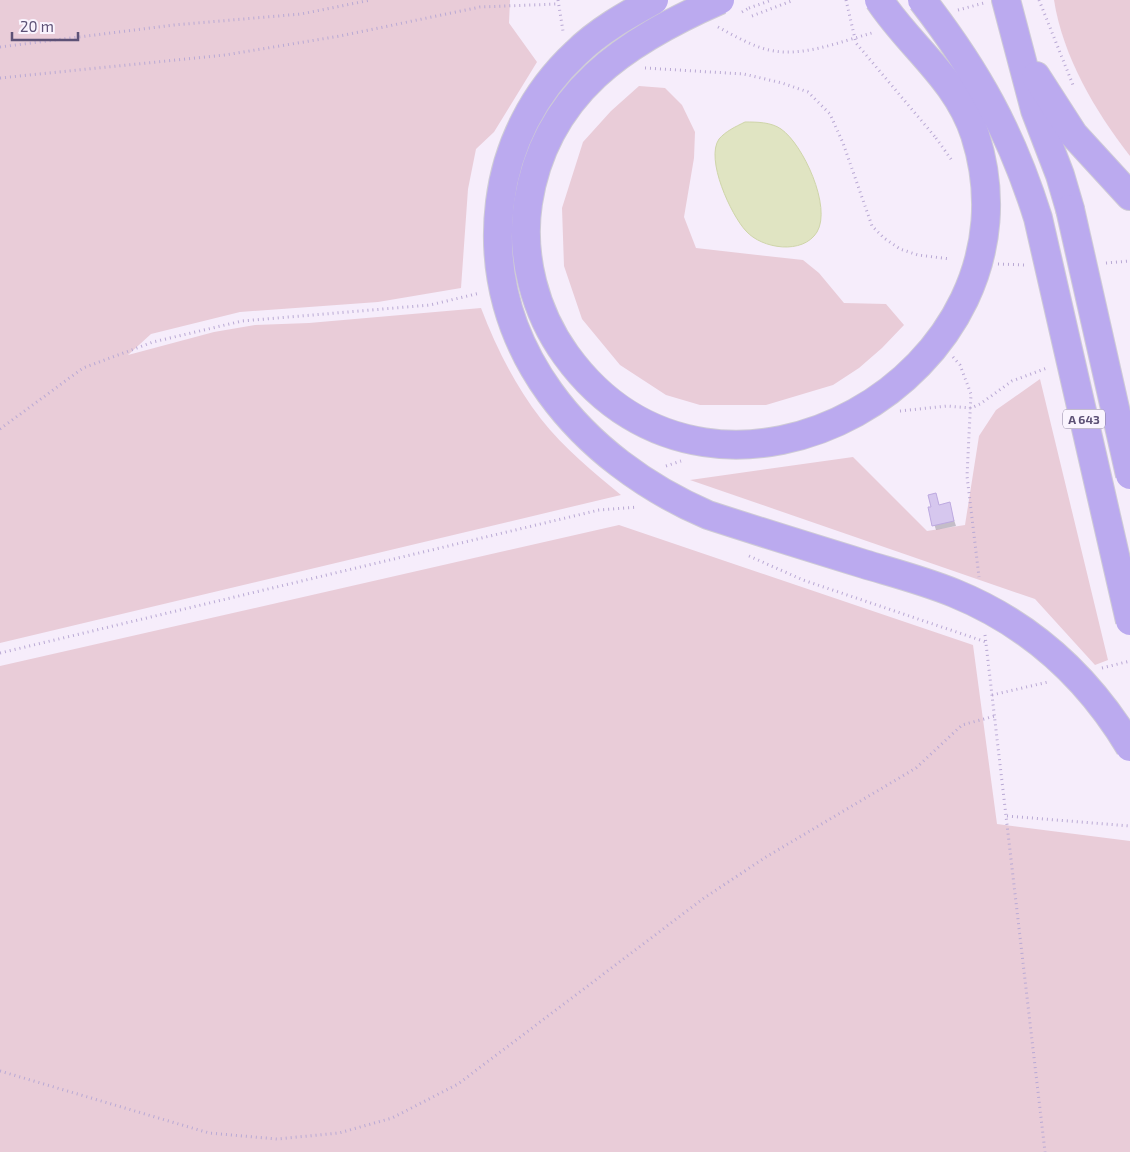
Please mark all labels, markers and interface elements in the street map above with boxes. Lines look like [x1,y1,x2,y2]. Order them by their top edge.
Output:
scale bar [12,10,79,42]
text: 20 m [20,17,54,35]
road number: A 643 [1063,409,1105,428]

